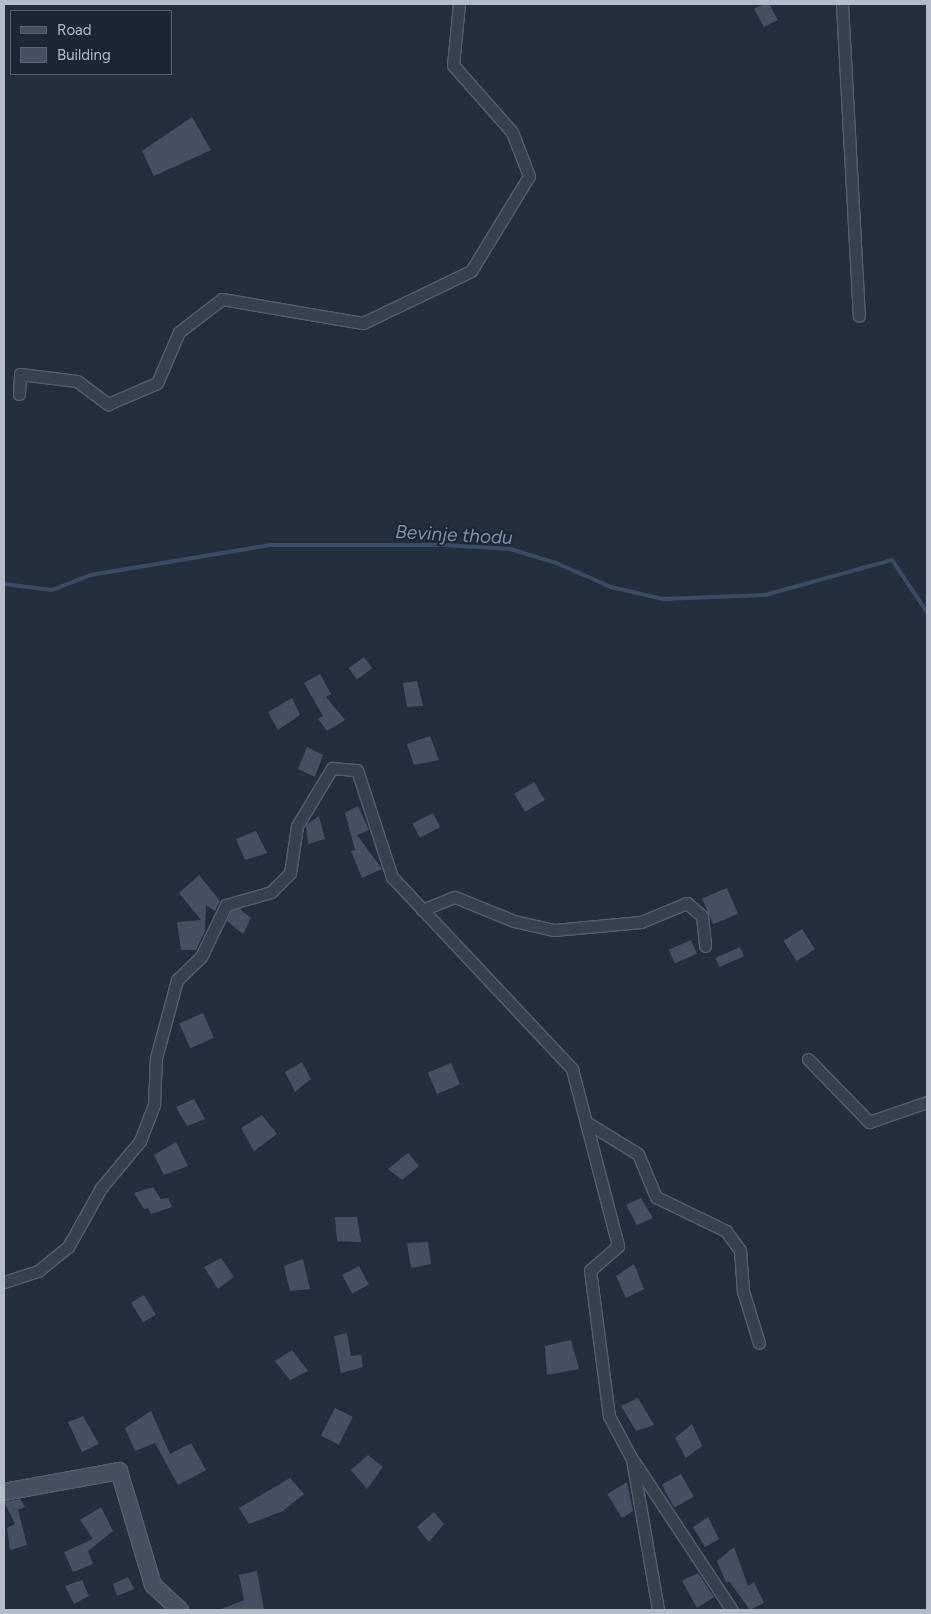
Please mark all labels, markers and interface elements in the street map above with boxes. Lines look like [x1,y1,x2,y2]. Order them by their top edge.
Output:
legend [10,10,172,75]
text: Road [57,21,92,39]
text: Building [57,46,111,64]
water label: Bevinje thodu [395,521,513,549]

